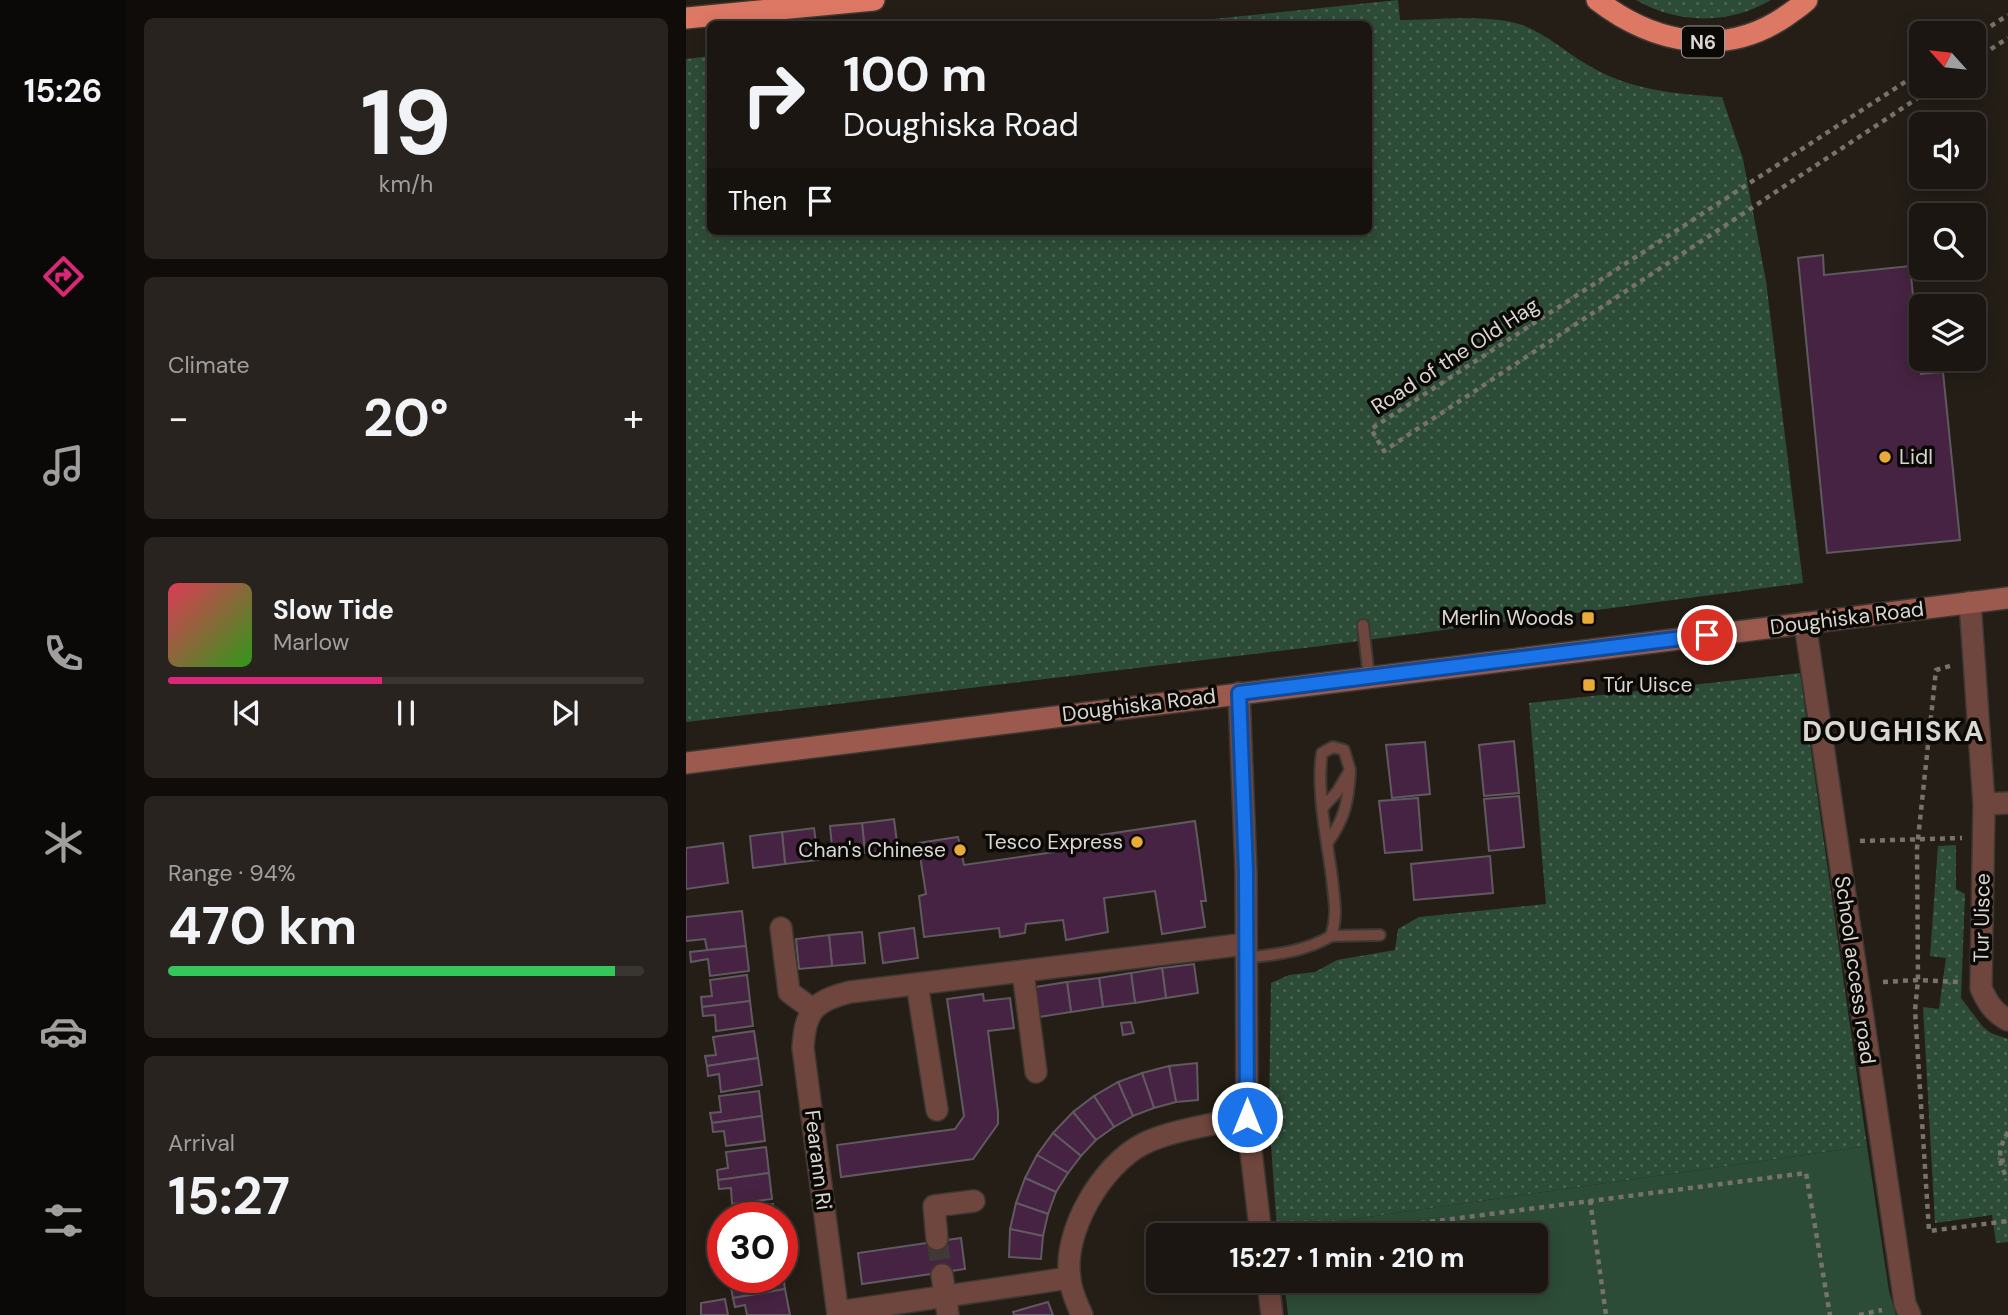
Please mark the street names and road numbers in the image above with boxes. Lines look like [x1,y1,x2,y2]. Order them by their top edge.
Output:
road number: N6 [1682,26,1724,58]
street label: Road of the Old Hag [1366,291,1544,421]
street label: Doughiska Road [1769,595,1925,641]
street label: Doughiska Road [1061,682,1217,728]
street label: Tur Uisce [1967,873,1997,963]
street label: School access road [1828,874,1882,1066]
street label: Fearann Ri [798,1108,838,1212]

